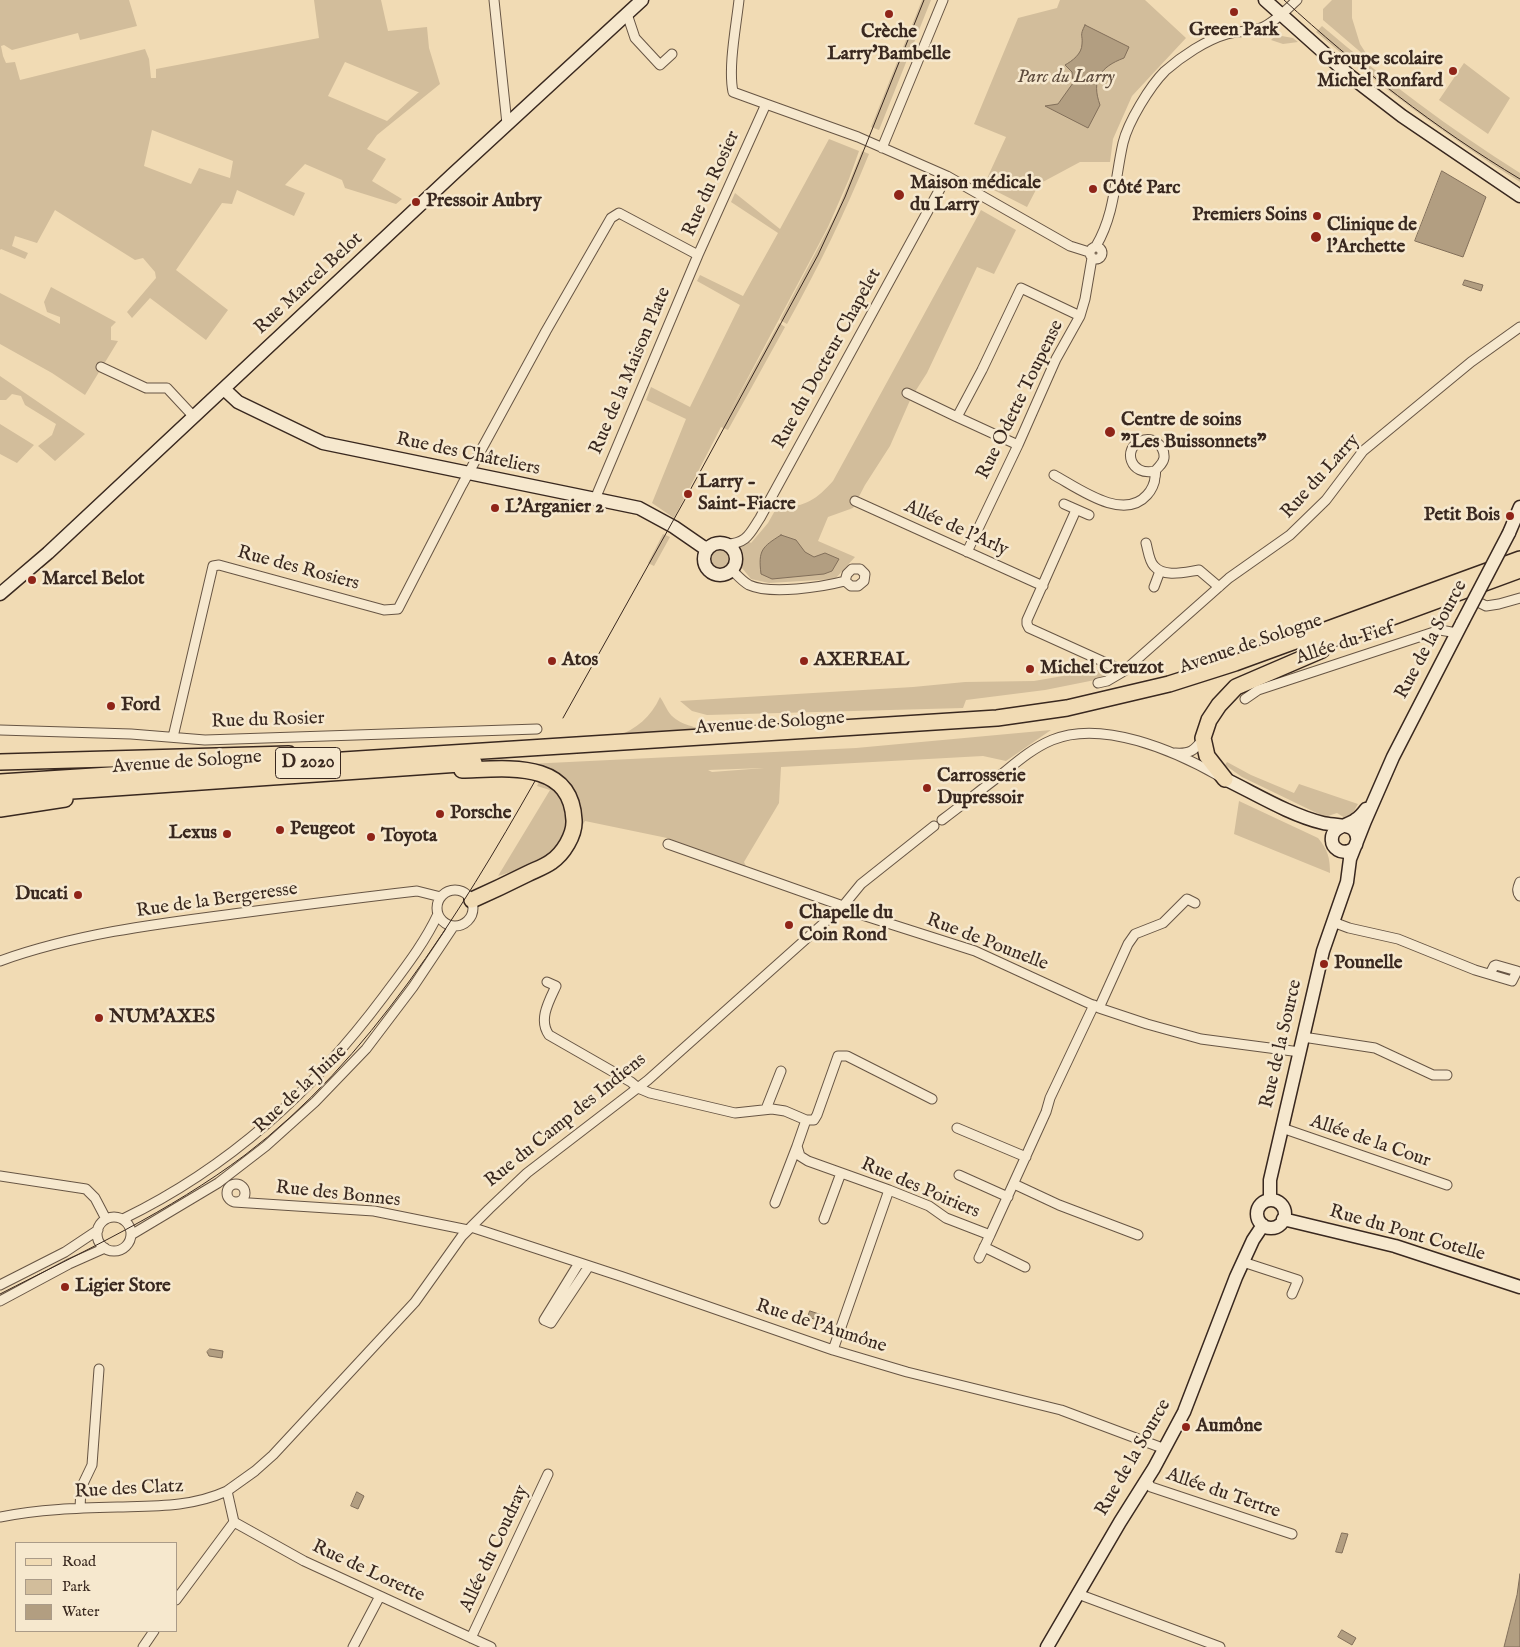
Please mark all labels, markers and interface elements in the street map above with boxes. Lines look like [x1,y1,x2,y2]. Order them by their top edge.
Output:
marker: Green Park [1228,6,1240,18]
marker: Crèche Larry'Bambelle [883,8,895,20]
place label: Green Park [1189,20,1279,42]
place label: Crèche Larry'Bambelle [827,22,951,66]
place label: Groupe scolaire Michel Ronfard [1317,49,1443,93]
marker: Groupe scolaire Michel Ronfard [1447,65,1459,77]
park label: Parc du Larry [1017,67,1115,89]
street label: Rue du Rosier [679,128,745,240]
place label: Maison médicale du Larry [910,173,1041,217]
place label: Côté Parc [1103,178,1180,200]
marker: Côté Parc [1087,183,1099,195]
marker: Maison médicale du Larry [892,188,906,202]
place label: Pressoir Aubry [426,191,542,213]
marker: Pressoir Aubry [410,196,422,208]
place label: Premiers Soins [1192,205,1307,227]
marker: Premiers Soins [1311,210,1323,222]
place label: Clinique de l'Archette [1327,215,1417,259]
street label: Rue Marcel Belot [250,228,368,340]
marker: Clinique de l'Archette [1309,230,1323,244]
street label: Rue du Docteur Chapelet [769,265,887,453]
street label: Rue de la Maison Plate [585,284,677,458]
street label: Rue Odette Toupense [973,317,1069,483]
place label: Centre de soins "Les Buissonnets" [1121,410,1266,454]
marker: Centre de soins "Les Buissonnets" [1103,425,1117,439]
street label: Rue des Châteliers [394,429,542,481]
street label: Rue du Larry [1277,430,1365,524]
place label: Larry - Saint-Fiacre [698,472,796,516]
marker: Larry - Saint-Fiacre [682,488,694,500]
street label: Allée de l'Arly [900,496,1012,562]
place label: L'Arganier 2 [505,497,604,519]
marker: L'Arganier 2 [489,502,501,514]
place label: Petit Bois [1424,505,1500,527]
marker: Petit Bois [1504,510,1516,522]
street label: Rue des Rosiers [234,542,362,596]
place label: Marcel Belot [42,569,144,591]
marker: Marcel Belot [26,574,38,586]
street label: Rue de la Source [1391,577,1473,703]
street label: Avenue de Sologne [1177,610,1325,680]
street label: Allée du Fief [1293,617,1397,671]
place label: Atos [562,650,598,672]
place label: AXEREAL [814,650,909,672]
marker: Atos [546,655,558,667]
marker: AXEREAL [798,655,810,667]
place label: Michel Creuzot [1040,658,1164,680]
marker: Michel Creuzot [1024,663,1036,675]
place label: Ford [121,695,160,717]
marker: Ford [105,700,117,712]
street label: Avenue de Sologne [695,707,845,741]
street label: Rue du Rosier [211,708,325,734]
street label: Avenue de Sologne [112,746,262,780]
road number: D 2020 [276,748,340,778]
place label: Carrosserie Dupressoir [937,766,1026,810]
marker: Carrosserie Dupressoir [921,782,933,794]
place label: Porsche [450,803,511,825]
marker: Porsche [434,808,446,820]
place label: Peugeot [290,819,355,841]
place label: Lexus [169,823,217,845]
marker: Peugeot [274,824,286,836]
place label: Toyota [381,826,437,848]
marker: Lexus [221,828,233,840]
marker: Toyota [365,831,377,843]
street label: Rue de la Bergeresse [135,878,299,924]
place label: Ducati [15,884,68,906]
marker: Ducati [72,889,84,901]
place label: Chapelle du Coin Rond [799,903,893,947]
street label: Rue de Pounelle [923,909,1051,977]
marker: Chapelle du Coin Rond [783,919,795,931]
place label: Pounelle [1334,953,1403,975]
marker: Pounelle [1318,958,1330,970]
street label: Rue de la Source [1256,977,1308,1111]
place label: NUM'AXES [109,1007,215,1029]
marker: NUM'AXES [93,1012,105,1024]
street label: Rue de la Juine [250,1041,352,1139]
street label: Rue du Camp des Indiens [481,1049,651,1193]
street label: Allée de la Cour [1307,1111,1433,1173]
street label: Rue des Poiriers [857,1154,983,1224]
street label: Rue des Bonnes [275,1177,401,1213]
street label: Rue du Pont Cotelle [1327,1201,1487,1267]
place label: Ligier Store [75,1276,171,1298]
marker: Ligier Store [59,1281,71,1293]
street label: Rue de l'Aumône [753,1295,889,1359]
street label: Rue de la Source [1091,1395,1177,1521]
place label: Aumône [1196,1416,1262,1438]
marker: Aumône [1180,1421,1192,1433]
street label: Allée du Tertre [1163,1464,1283,1524]
street label: Rue des Clatz [74,1476,184,1504]
street label: Allée du Coudray [456,1482,534,1616]
street label: Rue de Lorette [308,1536,428,1608]
legend [15,1542,178,1632]
text: Road [62,1552,96,1571]
text: Park [62,1577,91,1596]
text: Water [62,1602,99,1621]

